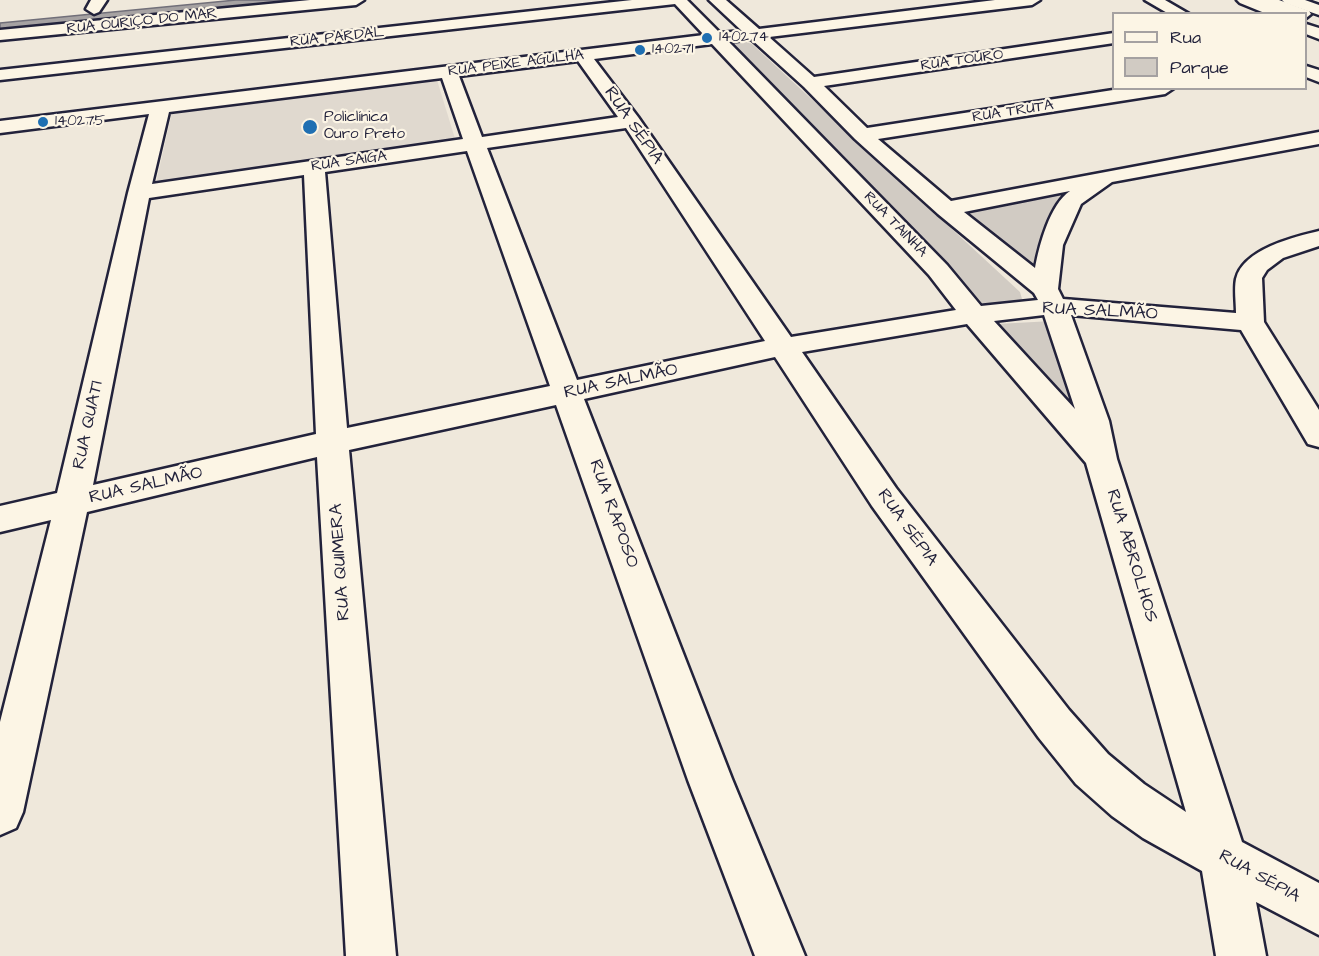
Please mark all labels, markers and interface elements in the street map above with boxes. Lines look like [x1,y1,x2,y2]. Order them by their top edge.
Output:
street label: RUA OURIÇO DO MAR [66,5,218,39]
legend [1112,12,1307,90]
street label: RUA PARDAL [289,24,385,52]
text: Rua [1170,25,1201,50]
place label: 140274 [719,29,769,47]
marker: 140274 [700,31,714,45]
place label: 140271 [652,41,693,59]
marker: 140271 [633,43,647,57]
street label: RUA TOURO [920,46,1004,76]
street label: RUA PEIXE AGULHA [447,47,585,81]
text: Parque [1170,55,1229,80]
street label: RUA SÉPIA [598,83,668,169]
street label: RUA TRUTA [971,97,1055,127]
place label: Policlínica Ouro Preto [324,109,405,144]
place label: 140275 [55,113,105,131]
marker: 140275 [36,115,50,129]
marker: Policlínica Ouro Preto [301,118,319,136]
street label: RUA SAIGA [310,148,388,176]
street label: RUA TAINHA [859,189,931,261]
street label: RUA SALMÃO [1042,298,1158,326]
street label: RUA SALMÃO [562,359,680,405]
street label: RUA QUATI [69,379,109,471]
street label: RUA RAPOSO [583,457,643,571]
street label: RUA SALMÃO [87,462,205,510]
street label: RUA SÉPIA [872,485,942,571]
street label: RUA ABROLHOS [1101,487,1161,625]
street label: RUA QUIMERA [326,503,356,621]
street label: RUA SÉPIA [1215,846,1303,908]

